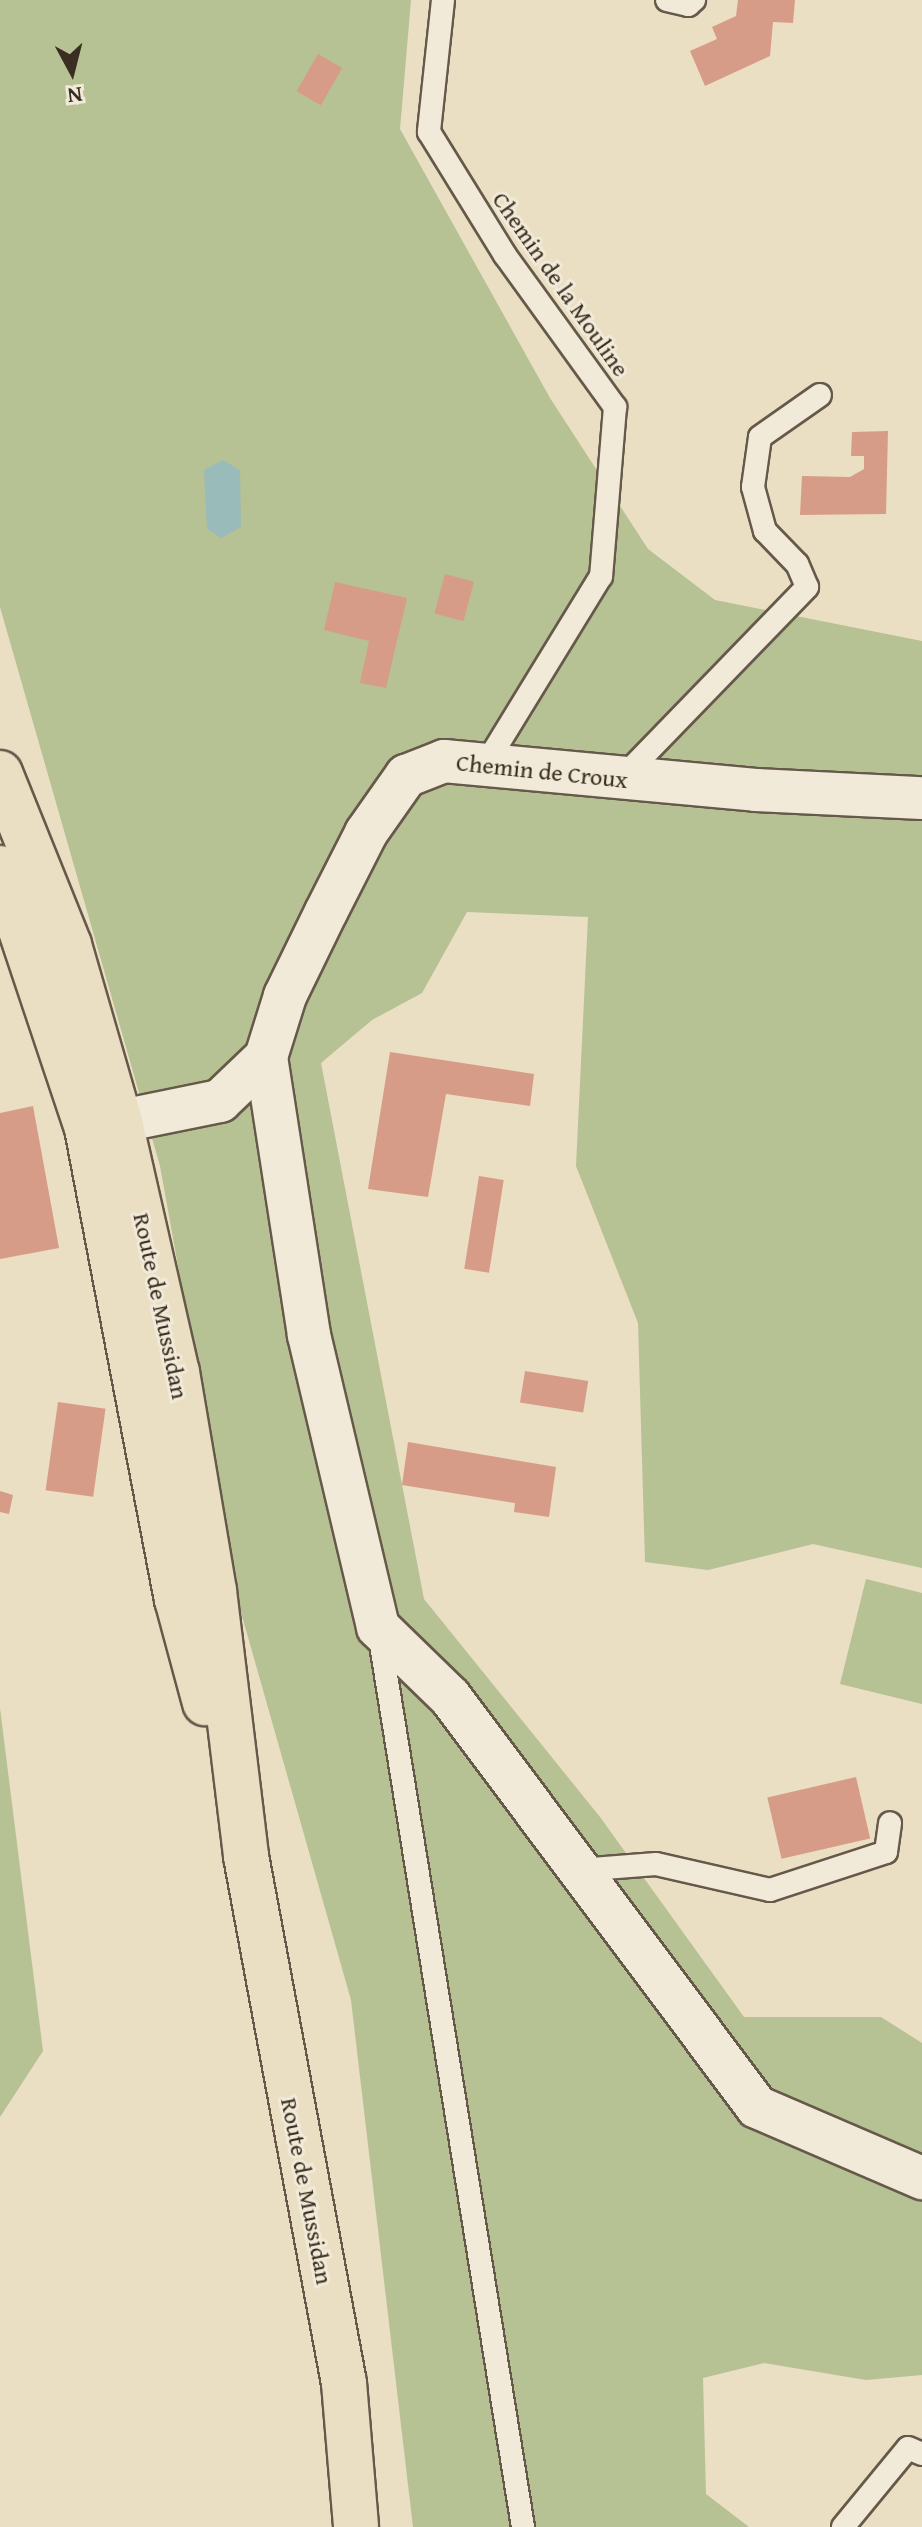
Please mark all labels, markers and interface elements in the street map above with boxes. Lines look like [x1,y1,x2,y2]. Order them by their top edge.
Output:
north arrow [32,32,112,112]
text: N [66,79,84,113]
street label: Chemin de la Mouline [486,186,636,382]
street label: Chemin de Croux [455,748,629,794]
street label: Route de Mussidan [127,1210,195,1402]
street label: Route de Mussidan [275,2095,339,2287]

